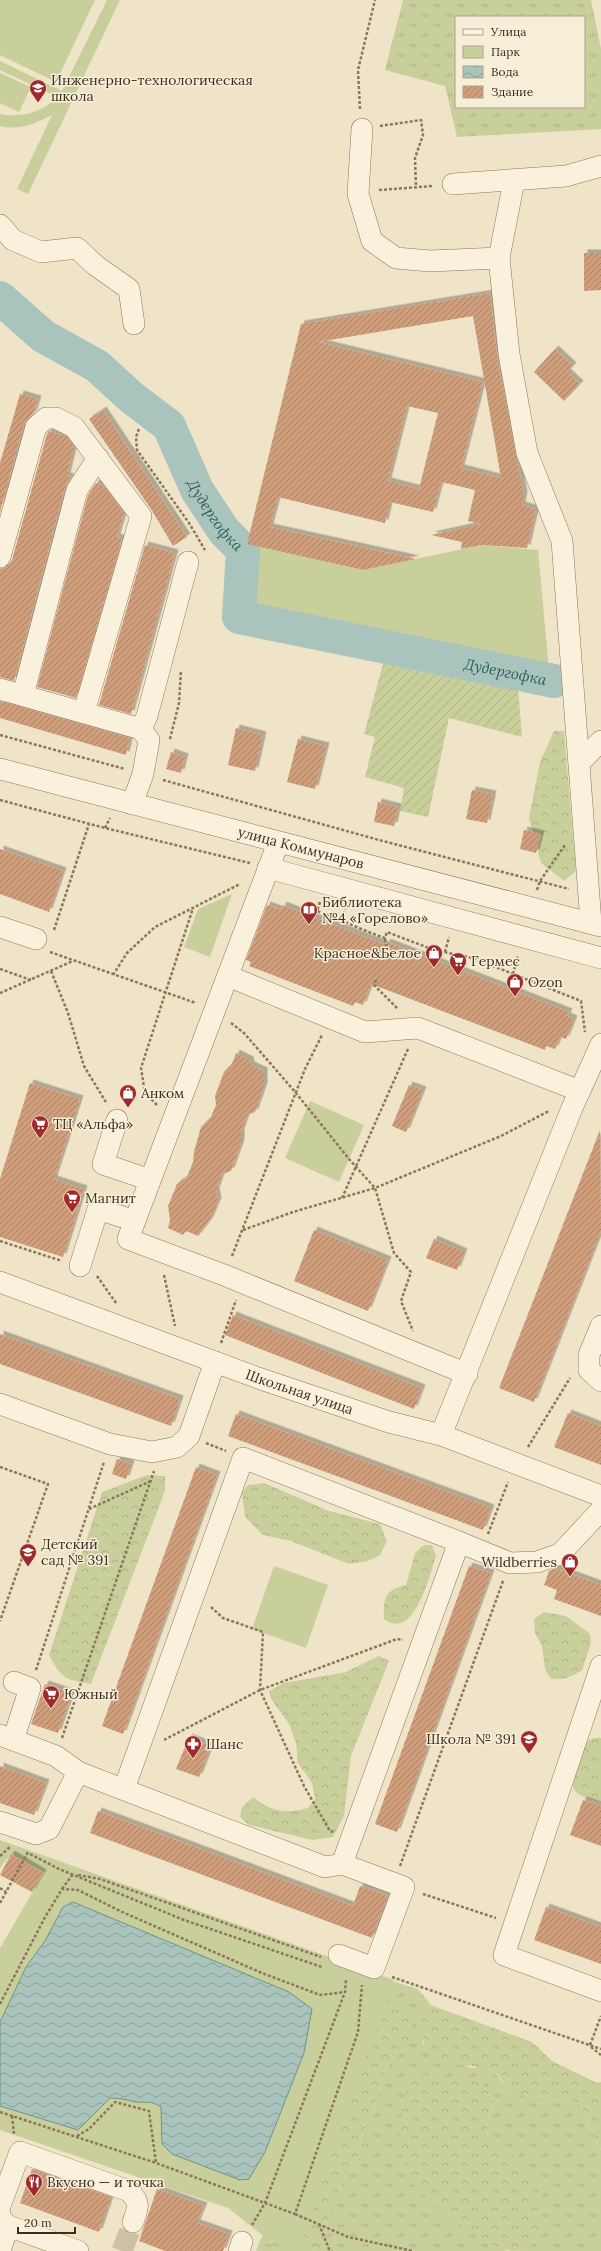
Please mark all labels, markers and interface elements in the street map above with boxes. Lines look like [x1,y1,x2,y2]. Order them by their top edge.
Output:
legend [455,16,585,108]
text: Улица [490,24,527,39]
text: Парк [491,44,520,59]
text: Вода [491,64,519,79]
place label: Инженерно-технологическая школа [51,71,253,105]
school or university icon: Инженерно-технологическая школа [28,78,48,103]
text: Здание [491,84,534,99]
water label: Дудергофка [184,476,248,555]
water label: Дудергофка [462,653,549,689]
street label: улица Коммунаров [236,823,366,873]
place label: Библиотека №4 «Горелово» [322,893,428,927]
library icon: Библиотека №4 «Горелово» [299,900,319,925]
shop icon: Красное&Белое [424,943,444,968]
place label: Красное&Белое [314,944,421,962]
supermarket icon: Гермес [448,951,468,976]
place label: Гермес [471,952,520,970]
shop icon: Ozon [505,972,525,997]
place label: Ozon [528,973,563,991]
shop icon: Анком [118,1083,138,1108]
place label: Анком [140,1084,184,1102]
supermarket icon: ТЦ «Альфа» [30,1114,50,1139]
place label: ТЦ «Альфа» [53,1115,133,1133]
supermarket icon: Магнит [62,1188,82,1213]
place label: Магнит [85,1189,136,1207]
street label: Школьная улица [243,1365,356,1418]
place label: Детский сад № 391 [41,1535,108,1569]
school or university icon: Детский сад № 391 [18,1542,38,1567]
shop icon: Wildberries [560,1552,580,1577]
place label: Wildberries [481,1553,557,1571]
supermarket icon: Южный [41,1684,61,1709]
place label: Южный [64,1685,118,1703]
school or university icon: Школа № 391 [519,1729,539,1754]
place label: Школа № 391 [426,1730,516,1748]
pharmacy icon: Шанс [183,1734,203,1759]
place label: Шанс [206,1735,243,1753]
restaurant icon: Вкусно — и точка [24,2172,44,2197]
place label: Вкусно — и точка [47,2173,164,2191]
scale bar [18,2209,75,2235]
text: 20 m [24,2215,52,2230]

